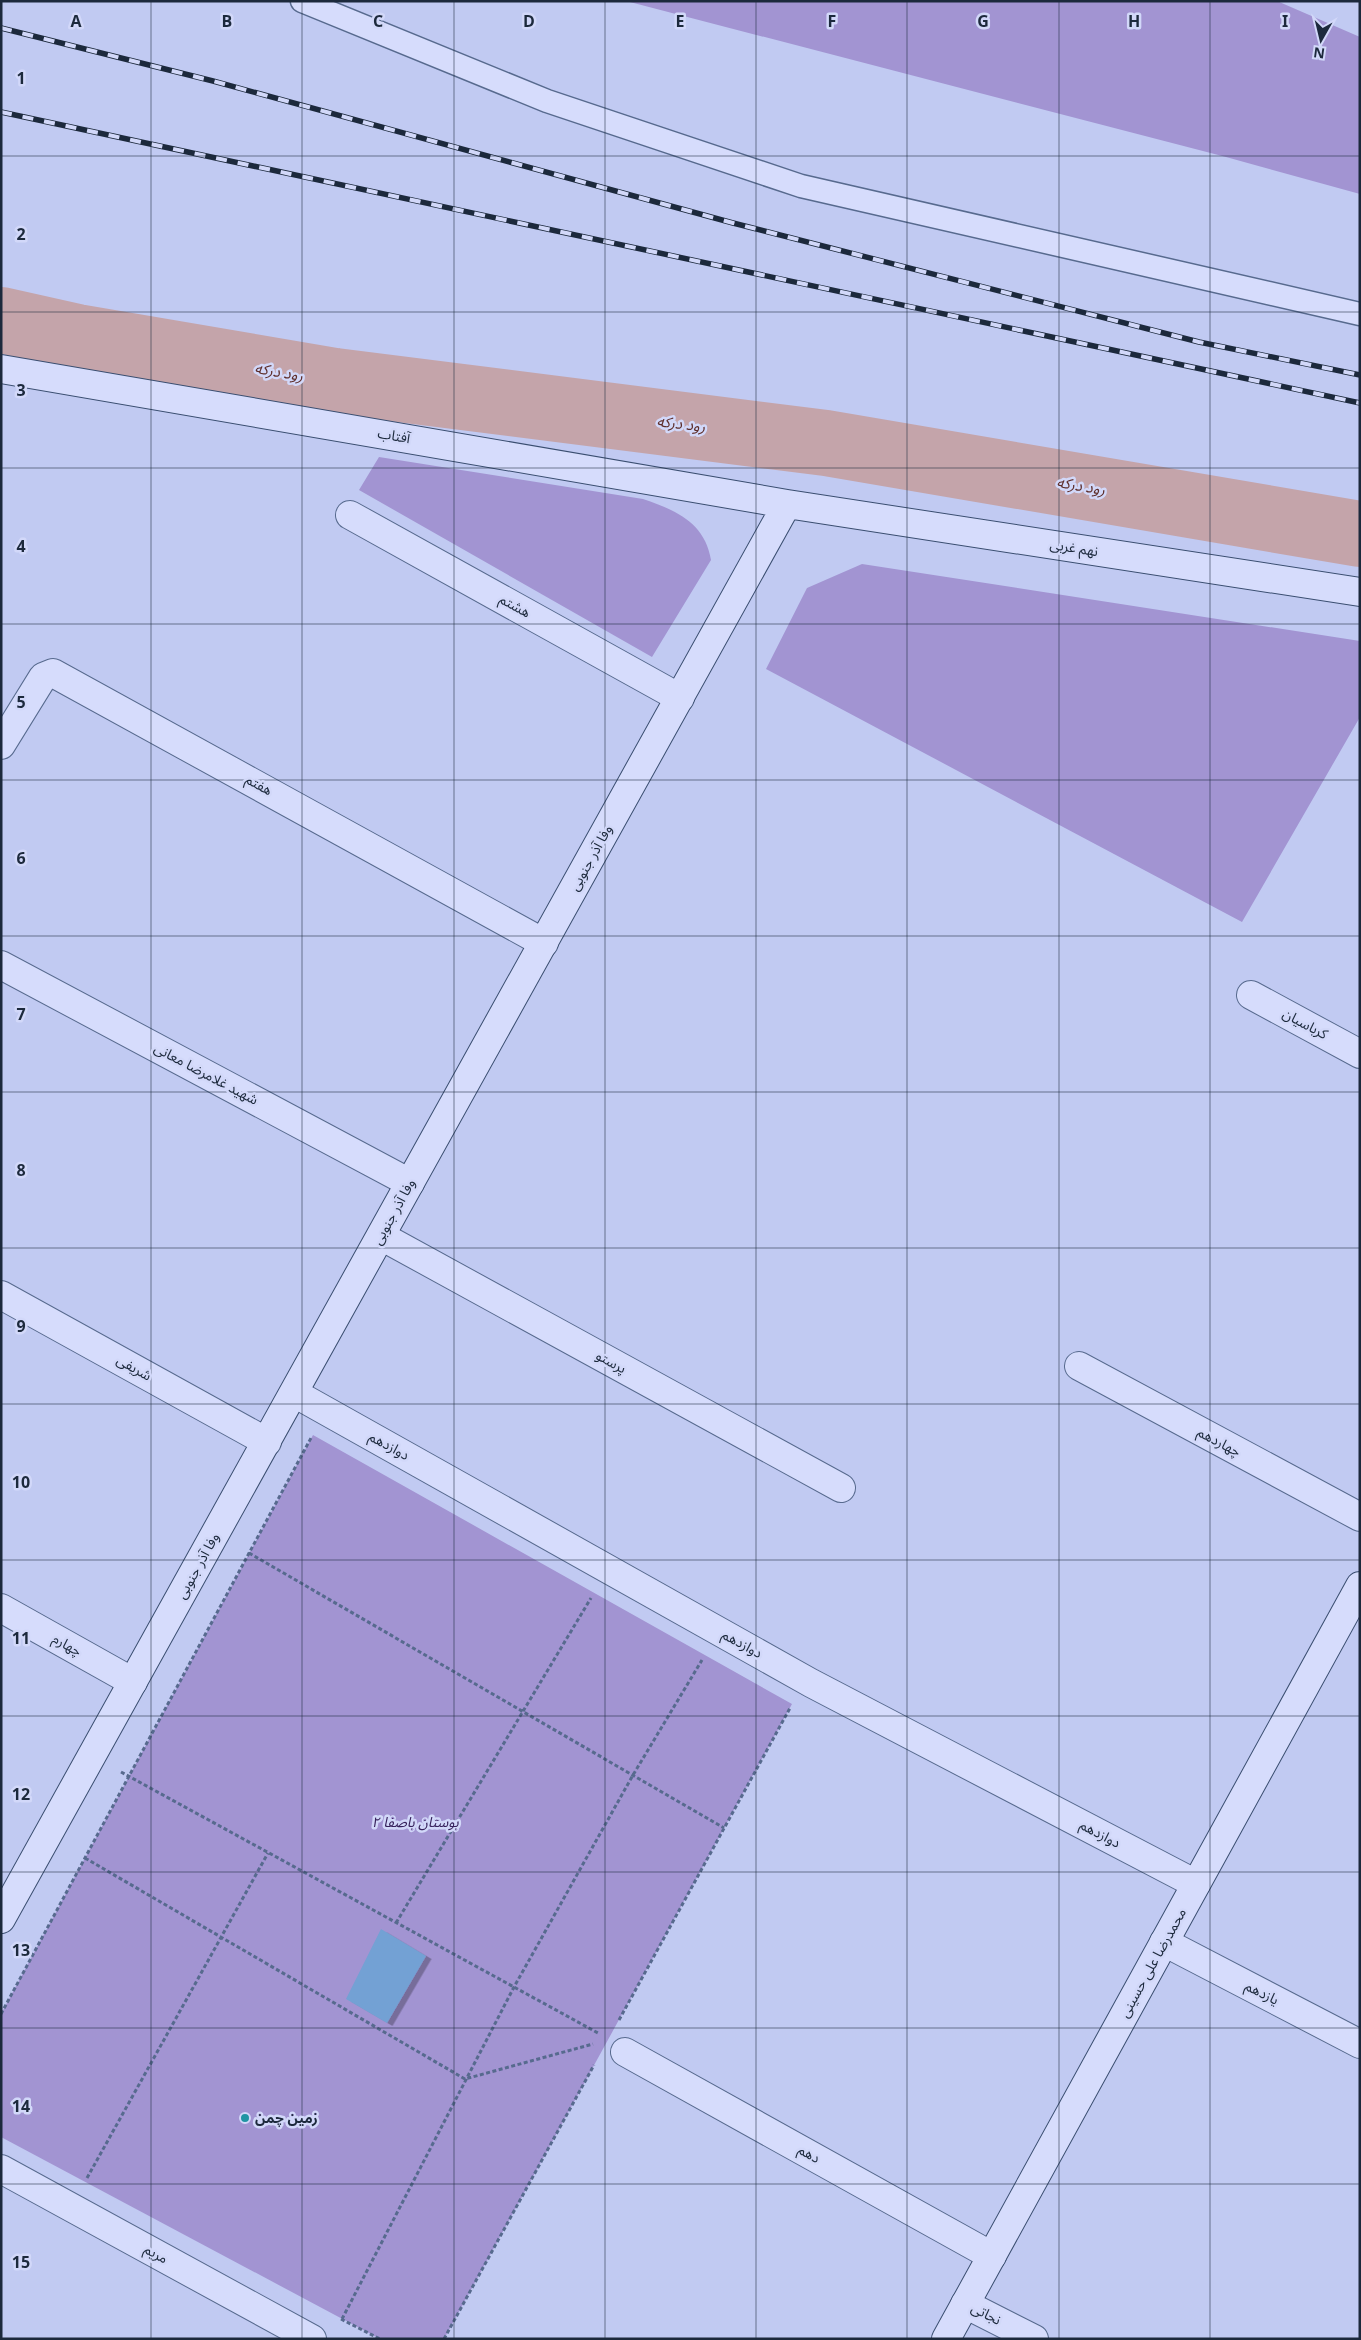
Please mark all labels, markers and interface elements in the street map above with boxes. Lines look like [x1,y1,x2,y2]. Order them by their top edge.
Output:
text: A [70,5,82,39]
text: B [222,5,232,39]
text: C [373,5,383,39]
text: D [523,5,535,39]
text: E [676,5,685,39]
text: F [828,5,836,39]
text: G [977,5,989,39]
text: H [1128,5,1140,39]
text: I [1282,5,1288,39]
north arrow [1296,15,1346,65]
text: N [1312,37,1327,68]
text: 1 [16,62,26,96]
text: 2 [16,218,26,252]
water label: رود درکه [252,352,306,392]
text: 3 [16,374,26,408]
water label: رود درکه [655,405,708,443]
street label: آفتاب [375,419,414,453]
water label: رود درکه [1054,466,1108,506]
text: 4 [16,530,26,564]
street label: نهم غربی [1048,530,1101,566]
street label: هشتم [494,585,536,627]
text: 5 [16,686,26,720]
street label: هفتم [240,766,278,804]
street label: وفا آذر جنوبی [561,819,621,897]
text: 6 [16,842,26,876]
text: 7 [16,998,26,1032]
street label: کرباسیان [1277,1000,1333,1048]
street label: شهید غلامرضا معانی [148,1034,264,1114]
text: 8 [16,1154,26,1188]
street label: وفا آذر جنوبی [364,1173,424,1251]
text: 9 [16,1310,26,1344]
street label: پرستو [590,1342,632,1382]
street label: شریفی [111,1346,157,1390]
street label: چهاردهم [1192,1418,1246,1466]
street label: دوازدهم [363,1423,415,1469]
text: 10 [12,1466,30,1500]
street label: وفا آذر جنوبی [168,1527,228,1605]
street label: دوازدهم [716,1621,768,1667]
text: 11 [12,1622,30,1656]
street label: چهارم [47,1625,87,1665]
text: 12 [12,1778,30,1812]
park label: بوستان باصفا ۲ [371,1808,459,1837]
street label: دوازدهم [1074,1811,1126,1857]
street label: محمدرضا علی حسینی [1111,1902,1195,2024]
text: 13 [12,1934,30,1968]
street label: یازدهم [1240,1972,1284,2014]
text: 14 [12,2090,30,2124]
place label: زمین چمن [255,2104,318,2133]
marker: زمین چمن [239,2112,251,2124]
street label: دهم [792,2136,826,2172]
street label: مریم [138,2235,174,2273]
text: 15 [12,2246,30,2280]
street label: نجاتی [965,2294,1007,2334]

